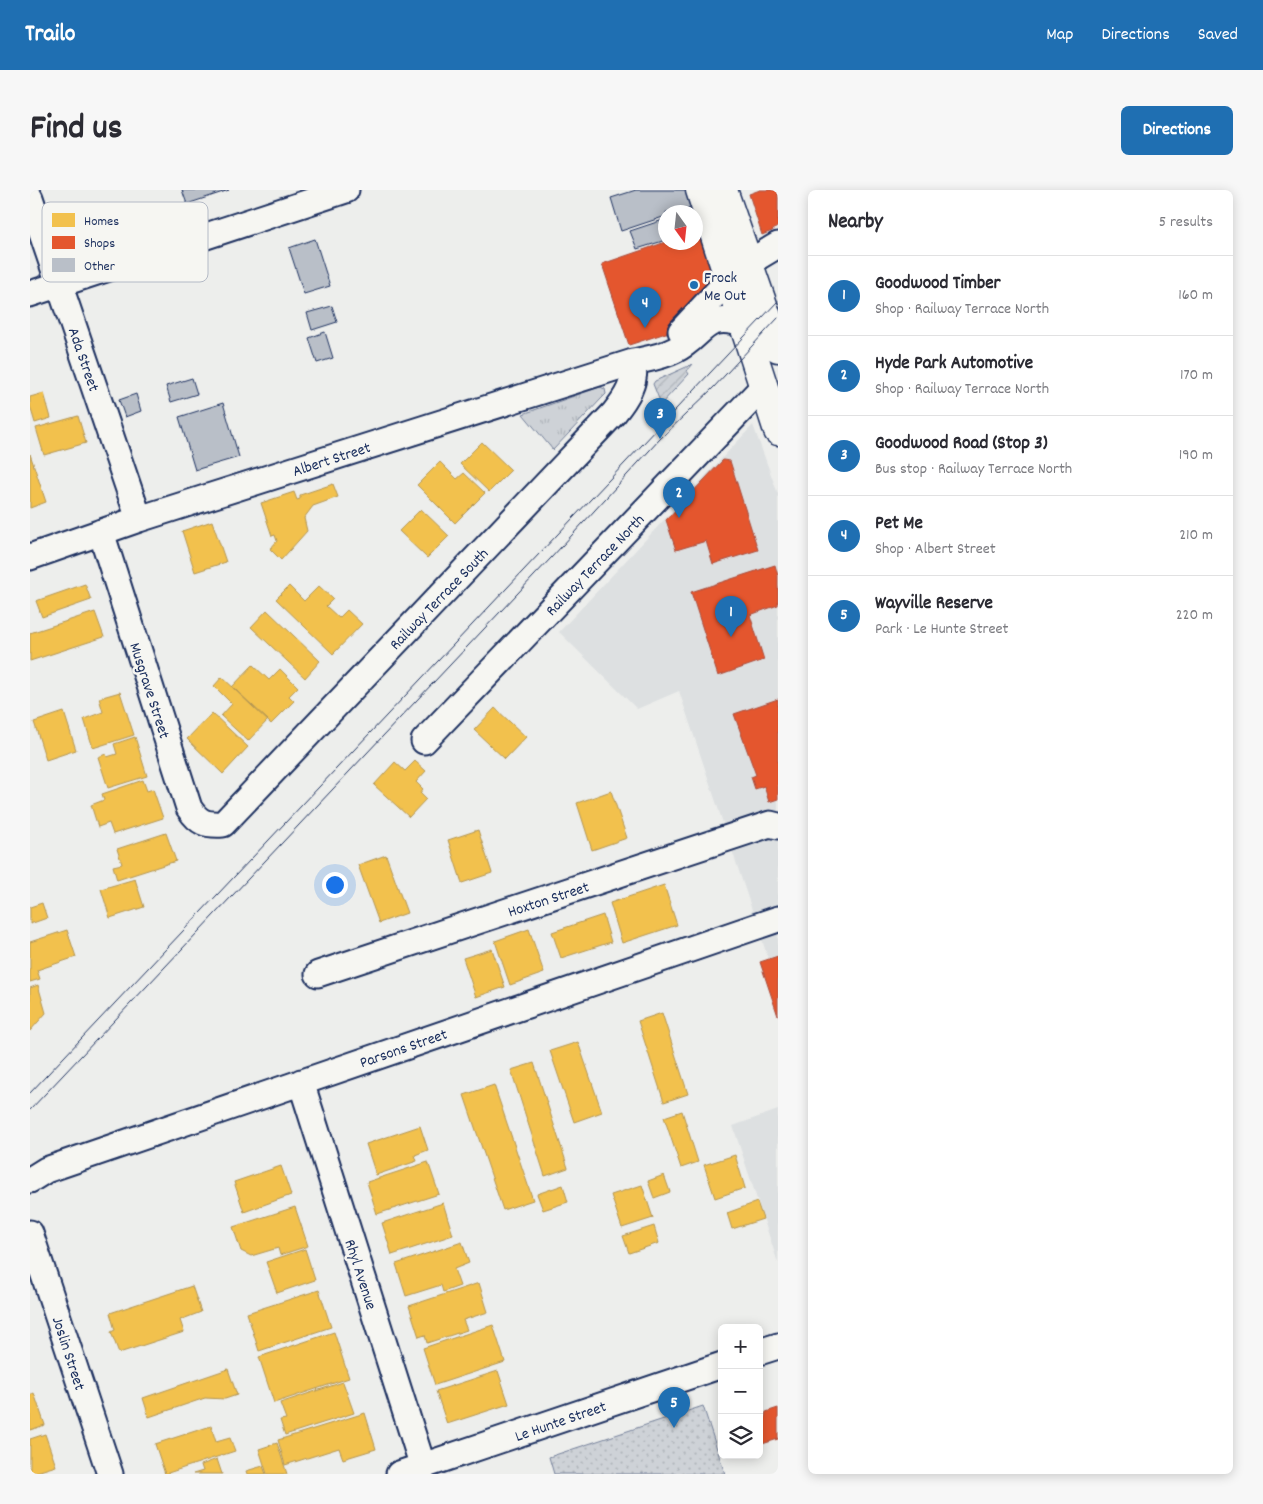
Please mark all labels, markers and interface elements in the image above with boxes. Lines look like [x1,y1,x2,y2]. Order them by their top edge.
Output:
text: Trailo [25,18,76,52]
text: Map [1046,23,1073,48]
text: Directions [1101,23,1170,48]
text: Saved [1198,23,1238,48]
text: Find us [30,105,122,155]
button: Directions [1121,106,1233,155]
legend [42,202,208,282]
north arrow [658,205,703,250]
text: Nearby [828,208,883,238]
text: 5 results [1159,211,1213,234]
text: Homes [84,212,119,232]
text: Shops [84,234,115,254]
text: Other [84,257,116,277]
place label: Frock Me Out [704,267,746,308]
text: Goodwood Timber [875,271,1001,298]
marker: Frock Me Out [688,279,700,291]
text: 1 [842,284,846,307]
text: 160 m [1178,284,1213,307]
pin: 4 [629,287,661,328]
text: Shop · Railway Terrace North [875,298,1049,321]
street label: Ada Street [61,325,104,395]
text: Hyde Park Automotive [875,351,1033,378]
text: 2 [841,364,848,387]
text: 170 m [1180,364,1213,387]
text: Shop · Railway Terrace North [875,378,1049,401]
pin: 3 [644,398,676,439]
text: Goodwood Road (Stop 3) [875,431,1048,458]
street label: Albert Street [290,437,374,484]
text: 3 [840,444,848,467]
text: 190 m [1179,444,1213,467]
text: Bus stop · Railway Terrace North [875,458,1072,481]
pin: 2 [663,477,695,518]
street label: Railway Terrace North [541,510,651,622]
text: Pet Me [875,511,923,538]
text: 4 [841,524,847,547]
text: 210 m [1179,524,1213,547]
text: Shop · Albert Street [875,538,996,561]
street label: Railway Terrace South [385,543,495,656]
text: Wayville Reserve [875,591,993,618]
pin: 1 [715,596,747,637]
text: 5 [840,604,848,627]
text: 220 m [1176,604,1213,627]
text: Park · Le Hunte Street [875,618,1008,641]
street label: Musgrave Street [122,640,175,742]
your location [322,872,348,898]
street label: Hoxton Street [505,876,592,924]
street label: Parsons Street [357,1024,451,1075]
street label: Rhyl Avenue [337,1237,382,1313]
street label: Joslin Street [45,1314,90,1394]
map controls [718,1324,763,1459]
button: + [718,1324,763,1369]
button: − [718,1369,763,1414]
pin: 5 [658,1387,690,1428]
street label: Le Hunte Street [512,1396,610,1449]
button: layers [718,1414,763,1459]

